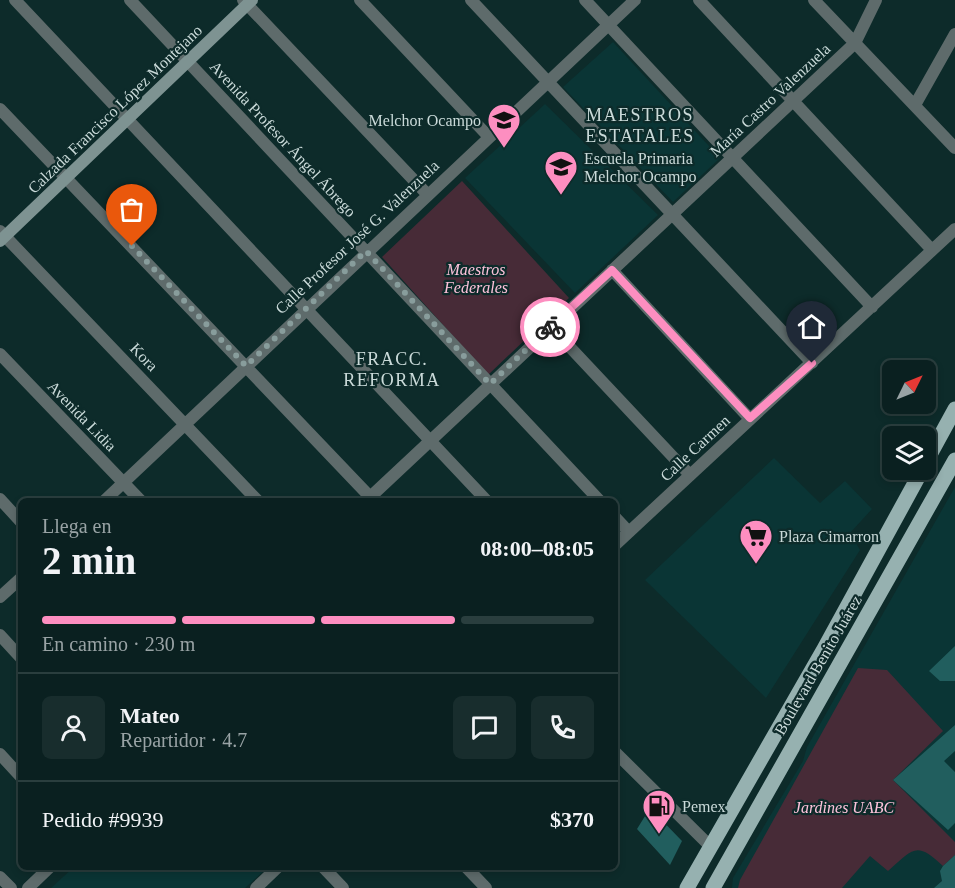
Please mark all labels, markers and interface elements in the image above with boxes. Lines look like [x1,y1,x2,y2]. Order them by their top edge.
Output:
street label: Calzada Francisco López Montejano [25,21,206,197]
street label: María Castro Valenzuela [706,40,834,160]
street label: Avenida Profesor Ángel Ábrego [206,57,360,221]
school or university icon: Melchor Ocampo [486,102,522,149]
district label: MAESTROS ESTATALES [585,105,695,146]
place label: Melchor Ocampo [369,112,481,130]
school or university icon: Escuela Primaria Melchor Ocampo [543,149,579,196]
place label: Escuela Primaria Melchor Ocampo [584,150,696,186]
street label: Calle Profesor José G. Valenzuela [272,157,442,317]
pin [106,184,157,246]
icon: bag [115,193,148,226]
park label: Maestros Federales [443,261,508,296]
courier [520,297,580,357]
pin [786,301,837,363]
icon: home [795,310,828,343]
icon: bike [534,311,567,344]
street label: Kora [127,340,161,374]
district label: FRACC. REFORMA [343,349,441,390]
north arrow [882,360,936,414]
map controls [882,360,936,480]
street label: Avenida Lidia [44,377,120,455]
street label: Calle Carmen [657,412,733,484]
button: layers [882,426,936,480]
text: Llega en [42,515,111,537]
supermarket icon: Plaza Cimarron [738,518,774,565]
place label: Plaza Cimarron [779,528,879,545]
text: 08:00–08:05 [480,536,594,561]
text: 2 min [42,539,136,582]
street label: Boulevard Benito Juárez [771,592,865,738]
text: En camino · 230 m [42,633,195,655]
button: person [42,696,105,759]
button: chat [453,696,516,759]
button: phone [531,696,594,759]
text: Mateo [120,703,180,728]
text: Repartidor · 4.7 [120,729,247,751]
fuel station icon: Pemex [641,788,677,835]
place label: Pemex [682,798,726,815]
park label: Jardines UABC [794,799,894,816]
text: Pedido #9939 [42,807,164,832]
text: $370 [550,807,594,832]

